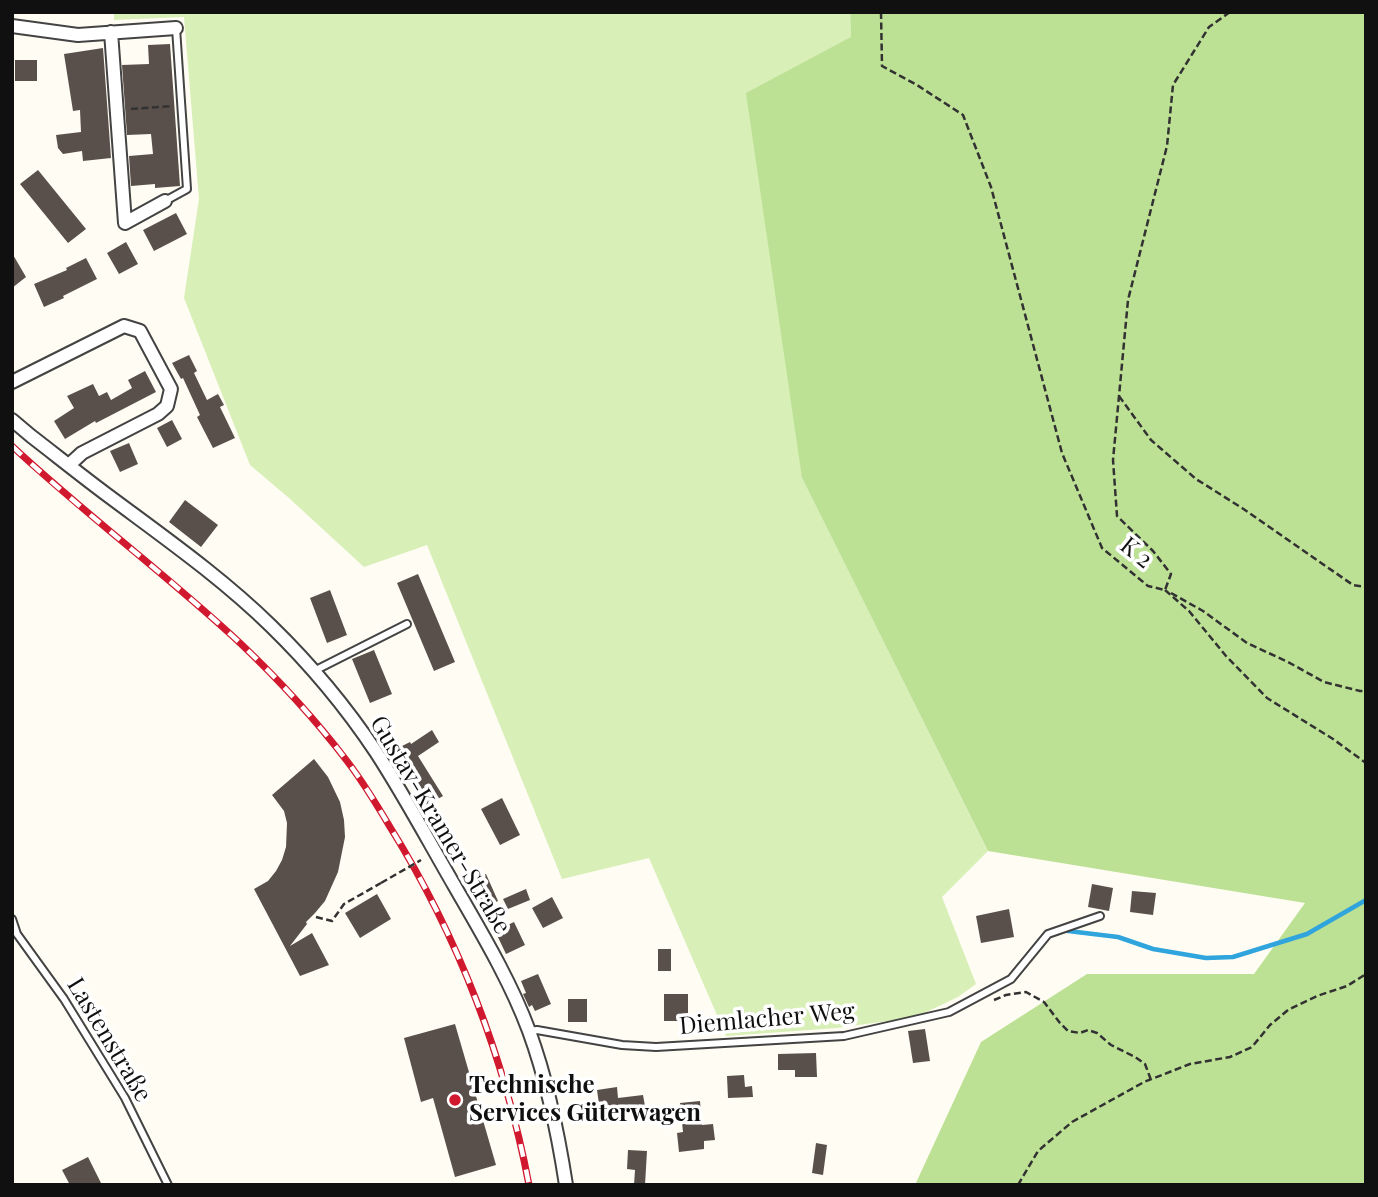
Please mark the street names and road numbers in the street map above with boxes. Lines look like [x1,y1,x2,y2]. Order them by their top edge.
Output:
street label: K 2 [1114,531,1158,575]
street label: Gustav-Kramer-Straße [363,711,517,939]
street label: Lastenstraße [61,973,157,1107]
street label: Diemlacher Weg [678,997,856,1041]

